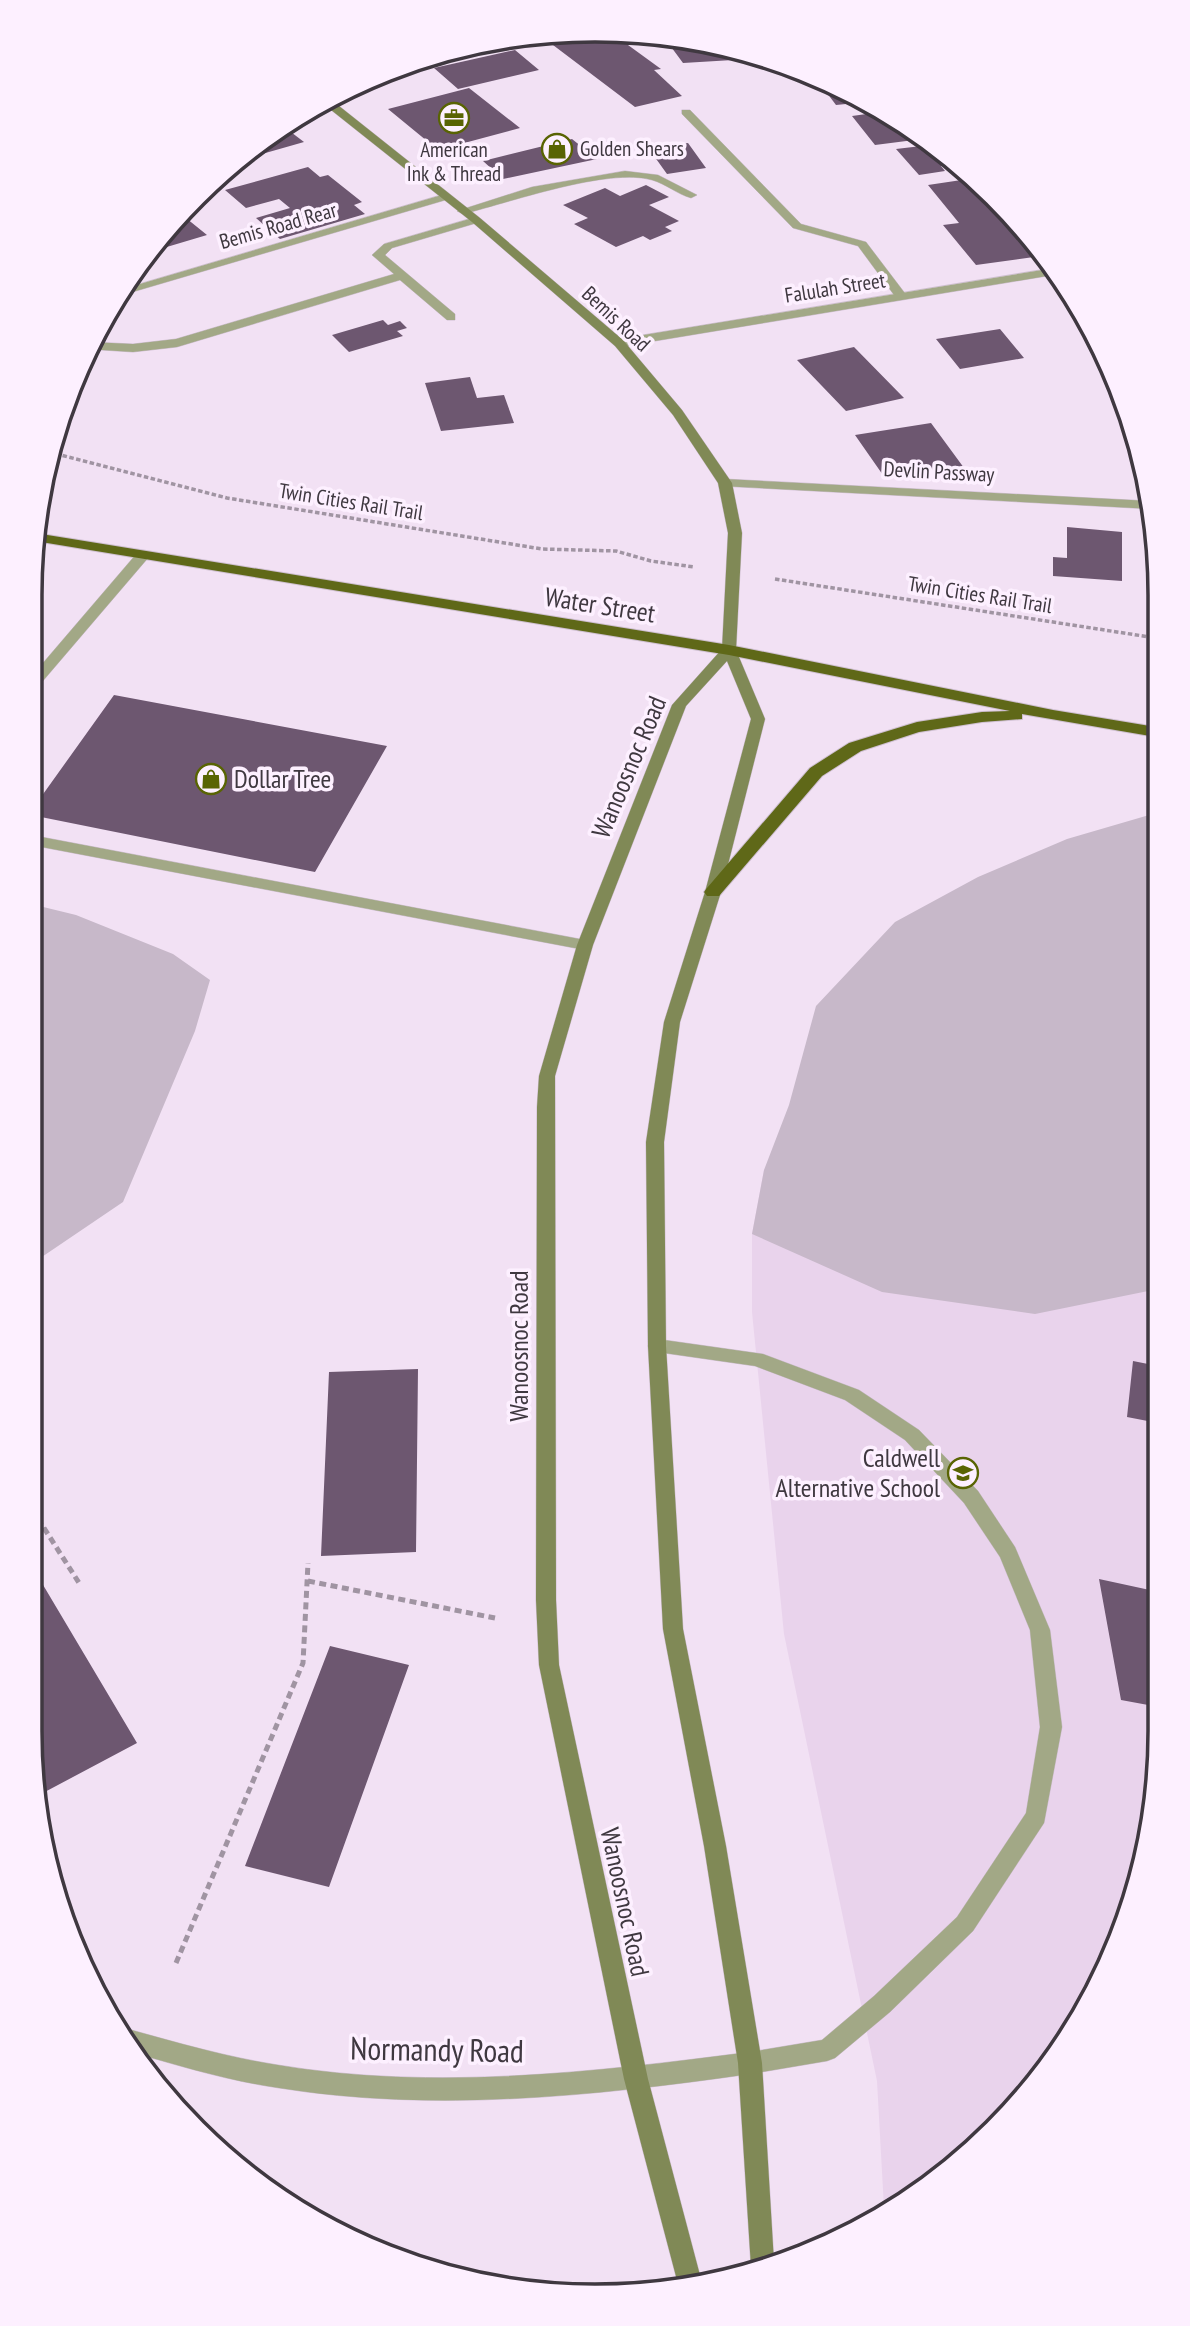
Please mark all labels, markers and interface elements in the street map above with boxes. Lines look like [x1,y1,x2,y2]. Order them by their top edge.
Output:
office icon: American Ink & Thread [437,101,471,135]
shop icon: Golden Shears [540,132,574,166]
place label: Golden Shears [580,135,684,162]
place label: American Ink & Thread [407,136,501,187]
street label: Bemis Road Rear [216,196,340,255]
street label: Falulah Street [783,266,887,309]
street label: Bemis Road [576,280,656,357]
street label: Devlin Passway [883,455,995,488]
street label: Twin Cities Rail Trail [277,477,425,526]
street label: Twin Cities Rail Trail [906,570,1054,619]
street label: Water Street [543,580,658,629]
street label: Wanoosnoc Road [584,691,673,843]
shop icon: Dollar Tree [194,762,228,796]
place label: Dollar Tree [234,762,331,795]
street label: Wanoosnoc Road [502,1271,535,1421]
place label: Caldwell Alternative School [776,1441,940,1504]
school or university icon: Caldwell Alternative School [946,1456,980,1490]
street label: Wanoosnoc Road [594,1825,657,1979]
street label: Normandy Road [350,2026,524,2072]

